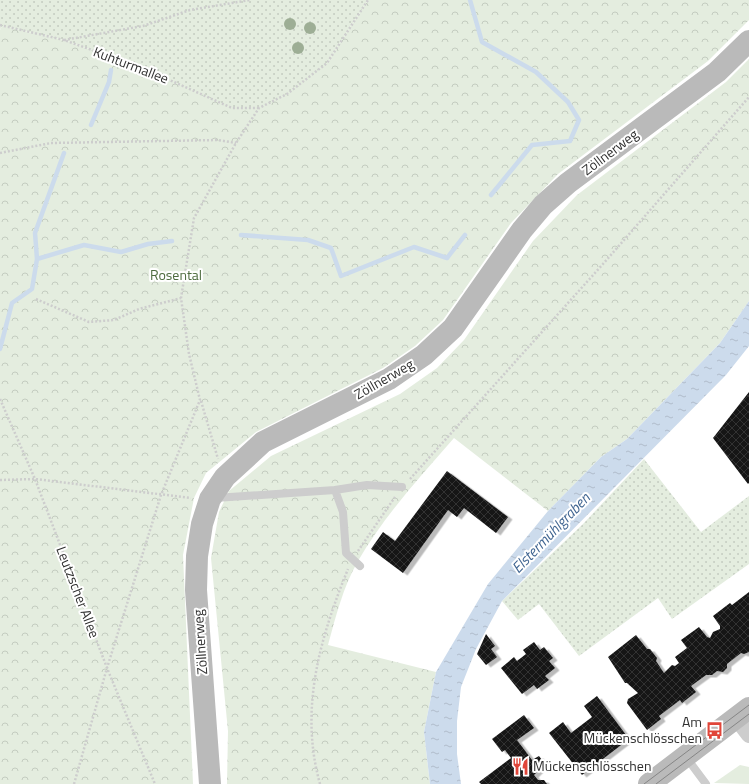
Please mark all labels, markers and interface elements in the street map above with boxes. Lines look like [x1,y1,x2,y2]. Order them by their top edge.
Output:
street label: Kuhturmallee [90,41,172,89]
street label: Zöllnerweg [577,123,642,180]
park label: Rosental [150,264,202,285]
street label: Zöllnerweg [350,353,417,404]
water label: Elstermühlgraben [506,487,596,578]
street label: Leutzscher Allee [51,543,106,641]
street label: Zöllnerweg [187,609,212,675]
place label: Am Mückenschlösschen [584,711,702,748]
bus stop icon: Am Mückenschlösschen [705,720,725,740]
place label: Mückenschlösschen [533,755,651,776]
restaurant icon: Mückenschlösschen [510,756,530,776]

